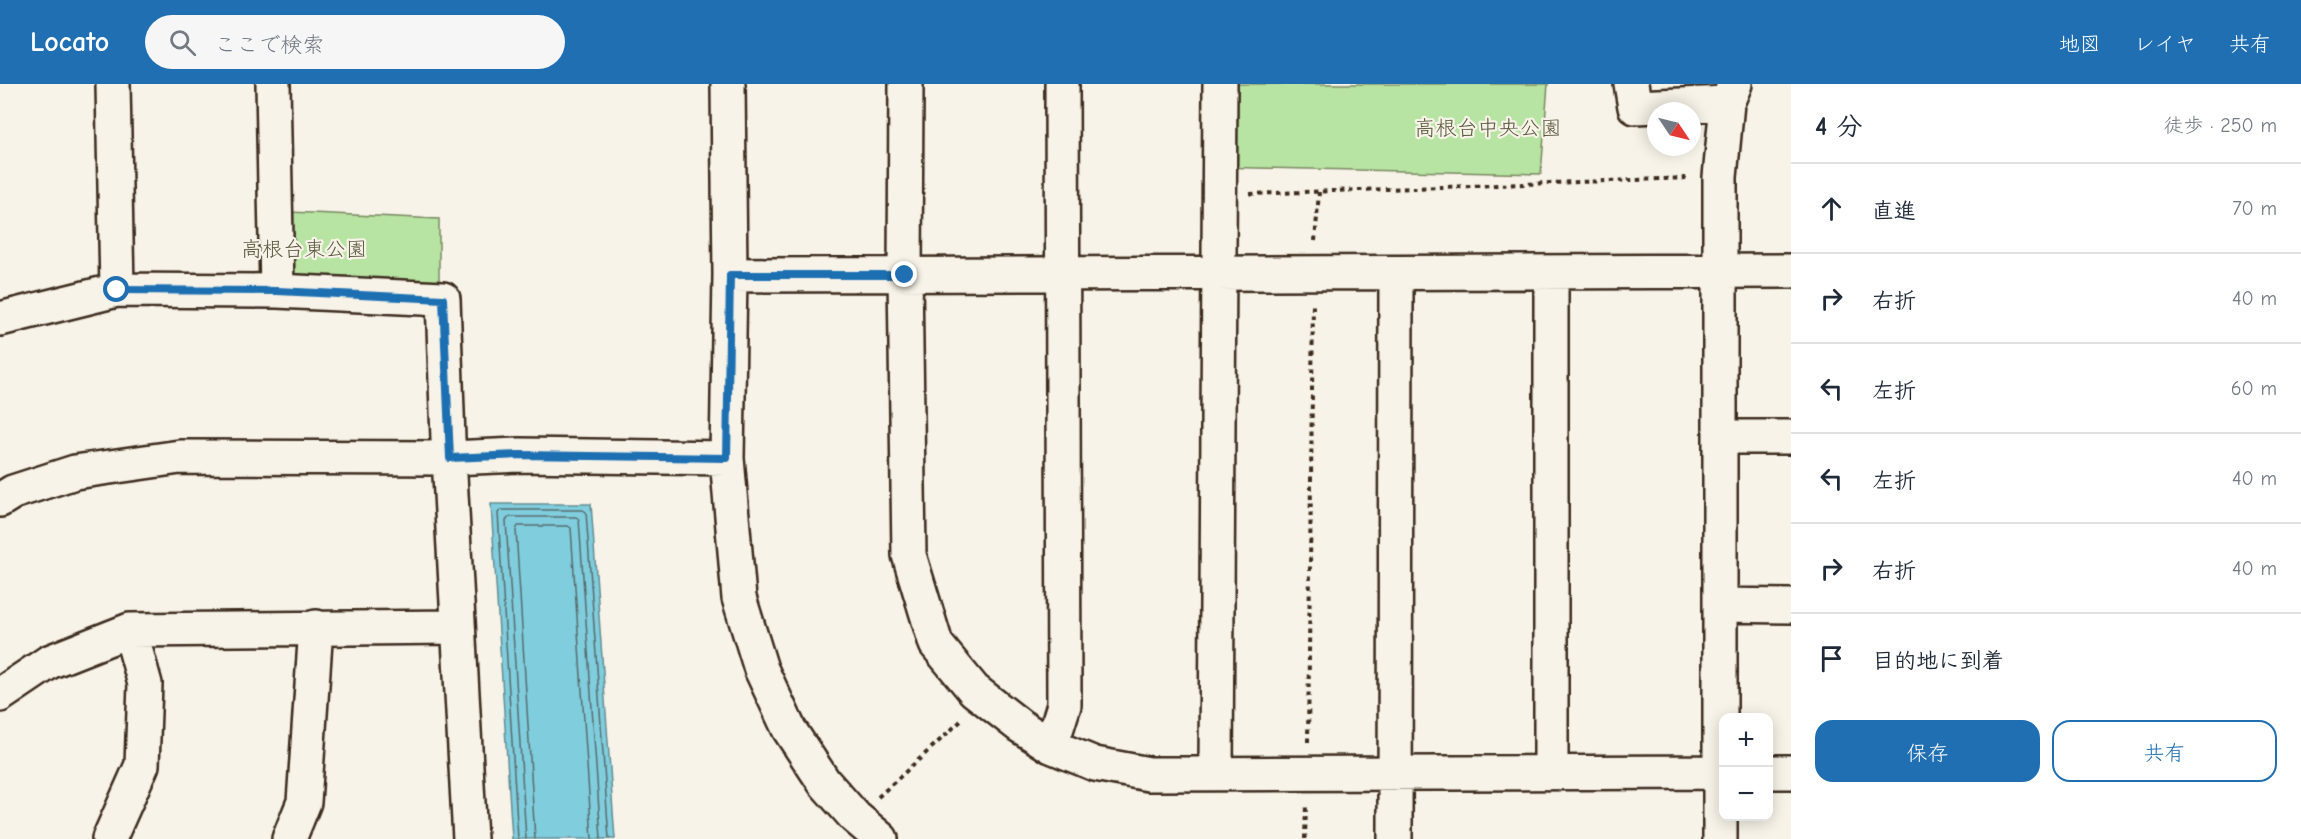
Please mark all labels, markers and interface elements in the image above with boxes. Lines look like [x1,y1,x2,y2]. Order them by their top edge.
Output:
search box [145,15,565,69]
text: Locato [30,26,109,58]
icon: search [166,26,199,59]
text: ここで検索 [214,32,324,58]
text: 地図 [2059,32,2101,56]
text: レイヤ [2134,32,2196,56]
text: 共有 [2229,32,2271,56]
north arrow [1647,102,1701,156]
text: 4 分 [1815,112,1862,142]
text: 徒歩 · 250 m [2163,114,2277,137]
park label: 高根台中央公園 [1415,116,1562,140]
icon: ahead [1815,192,1848,225]
text: 70 m [2232,197,2277,220]
text: 直進 [1872,198,1916,224]
park label: 高根台東公園 [241,237,367,261]
route end [891,261,917,287]
route start [103,276,129,302]
icon: right [1815,282,1848,315]
text: 40 m [2232,287,2277,310]
text: 右折 [1872,288,1916,314]
icon: left [1815,372,1848,405]
text: 60 m [2231,377,2277,400]
text: 左折 [1872,378,1916,404]
icon: left [1815,462,1848,495]
text: 40 m [2232,467,2277,490]
text: 左折 [1872,468,1916,494]
icon: right [1815,552,1848,585]
text: 40 m [2232,557,2277,580]
text: 右折 [1872,558,1916,584]
icon: arrive [1815,642,1848,675]
text: 目的地に到着 [1872,648,2004,674]
map controls [1719,713,1773,821]
button: + [1719,713,1773,767]
button: 保存 [1815,720,2040,782]
button: 共有 [2052,720,2277,782]
button: − [1719,767,1773,821]

